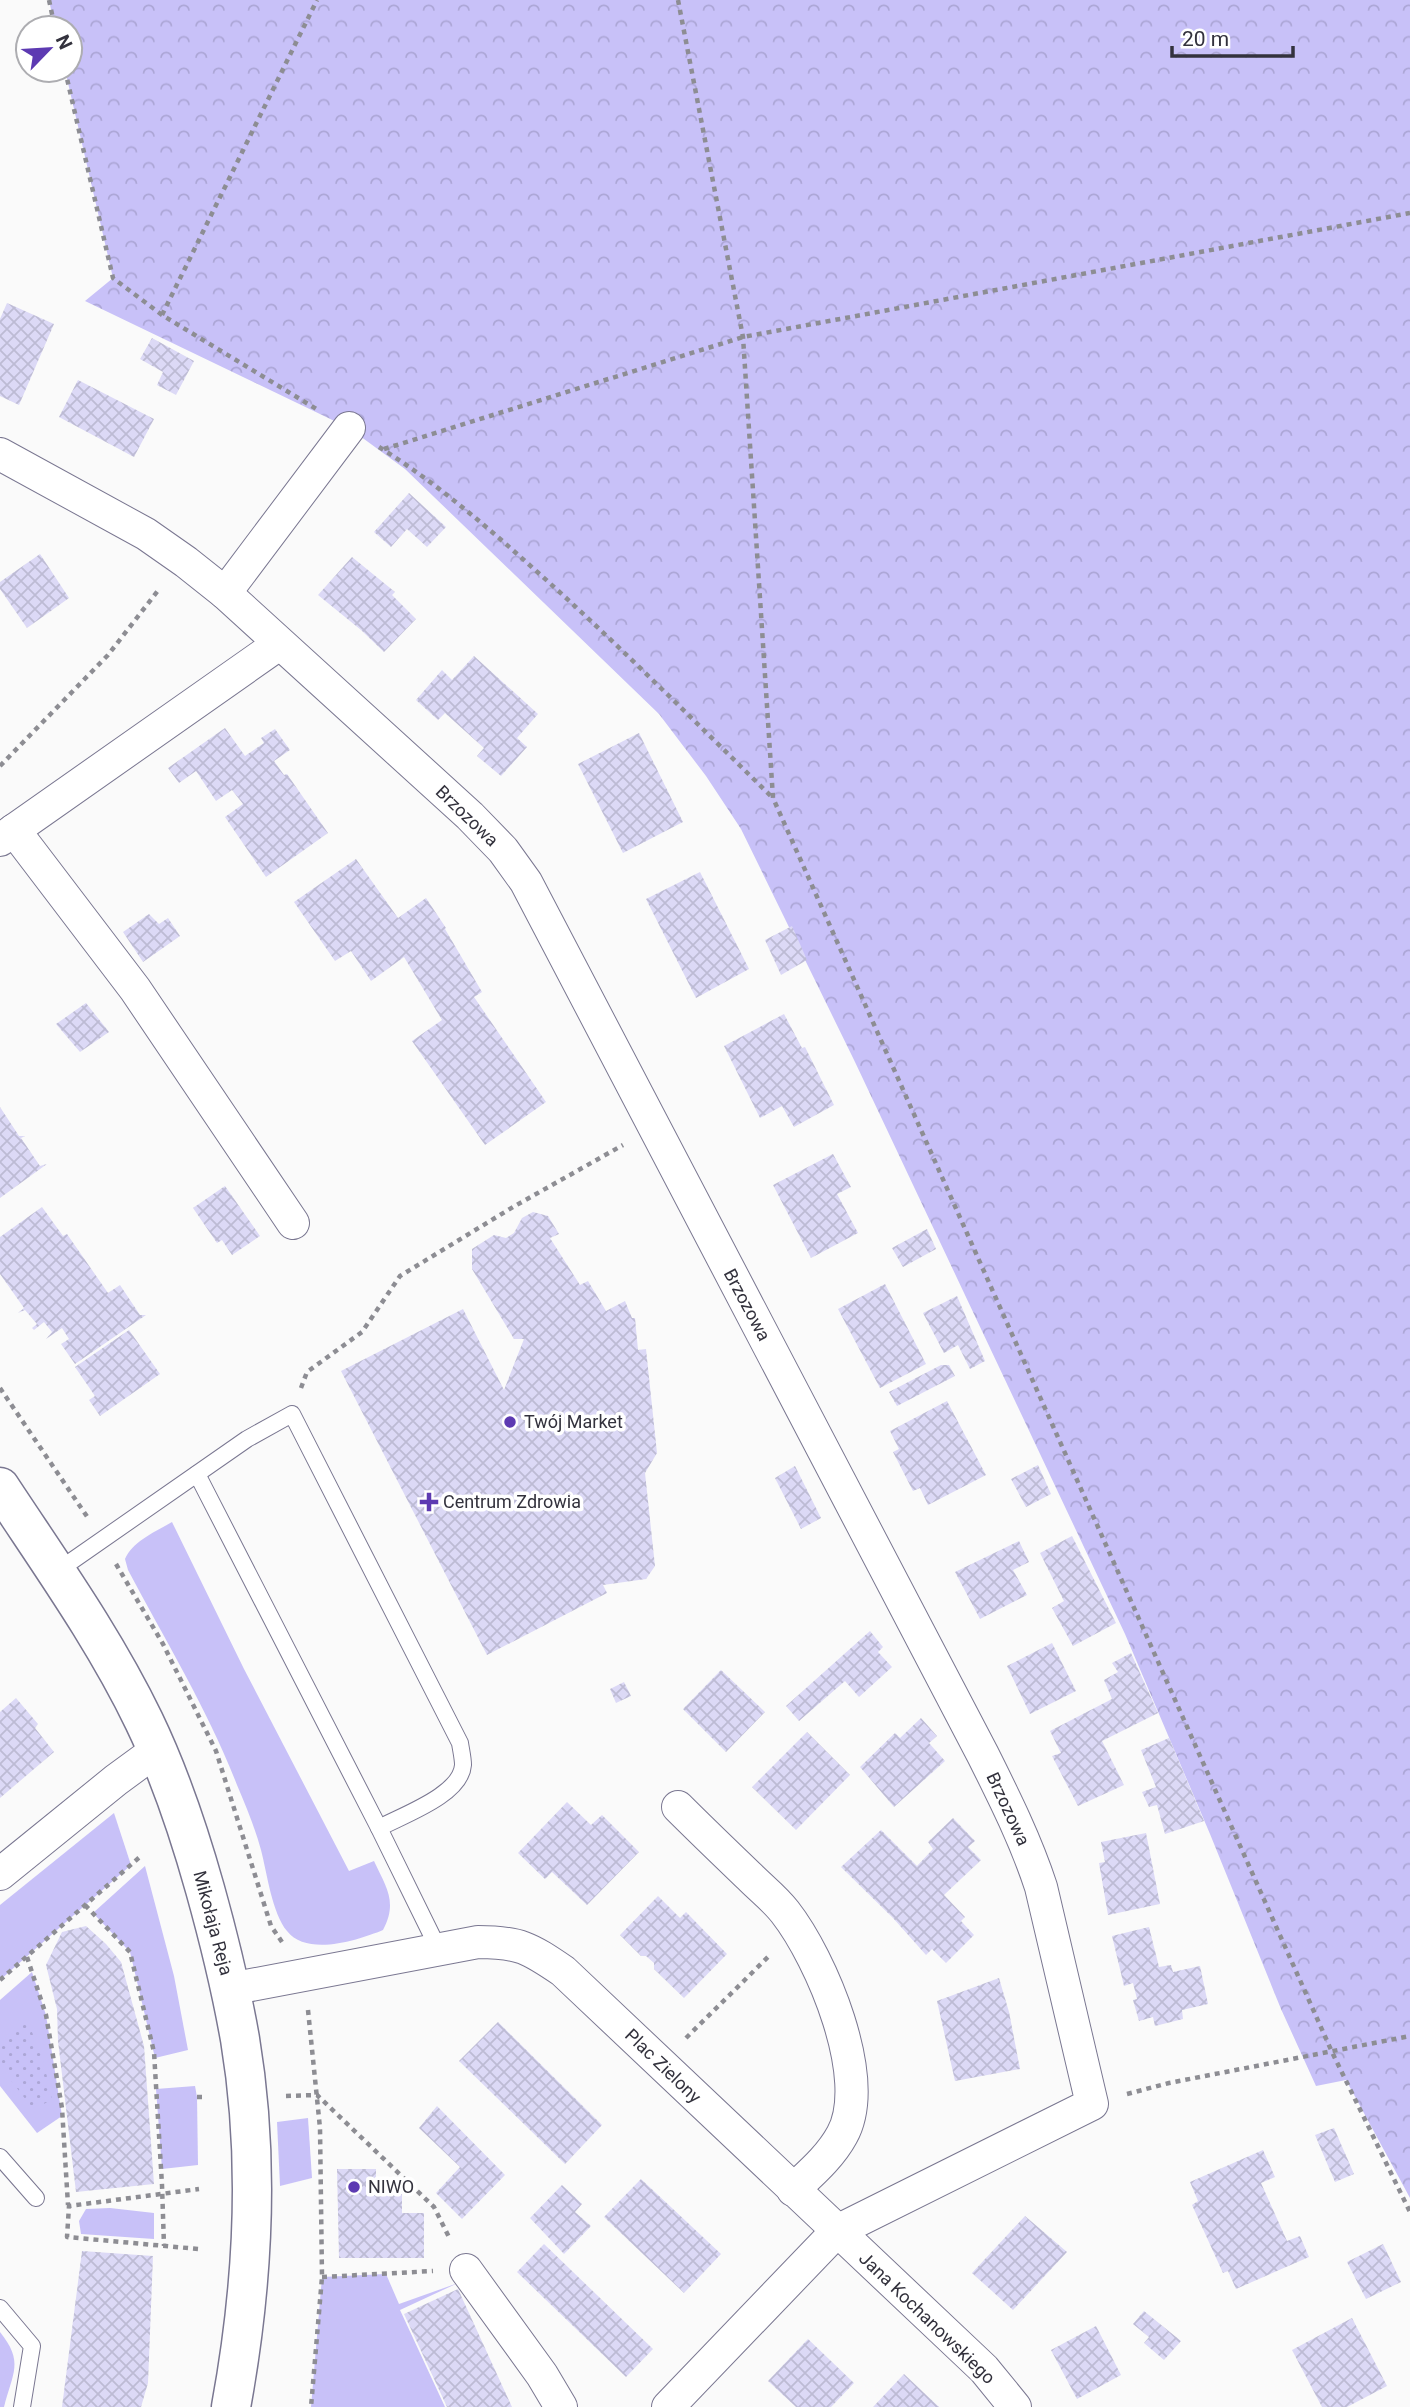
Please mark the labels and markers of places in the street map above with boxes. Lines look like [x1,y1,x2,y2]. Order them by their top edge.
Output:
place label: Twój Market [524,1411,623,1432]
marker: Twój Market [502,1414,518,1430]
place label: Centrum Zdrowia [443,1491,581,1512]
marker: Centrum Zdrowia [421,1494,437,1510]
place label: NIWO [368,2176,414,2197]
marker: NIWO [346,2179,362,2195]

